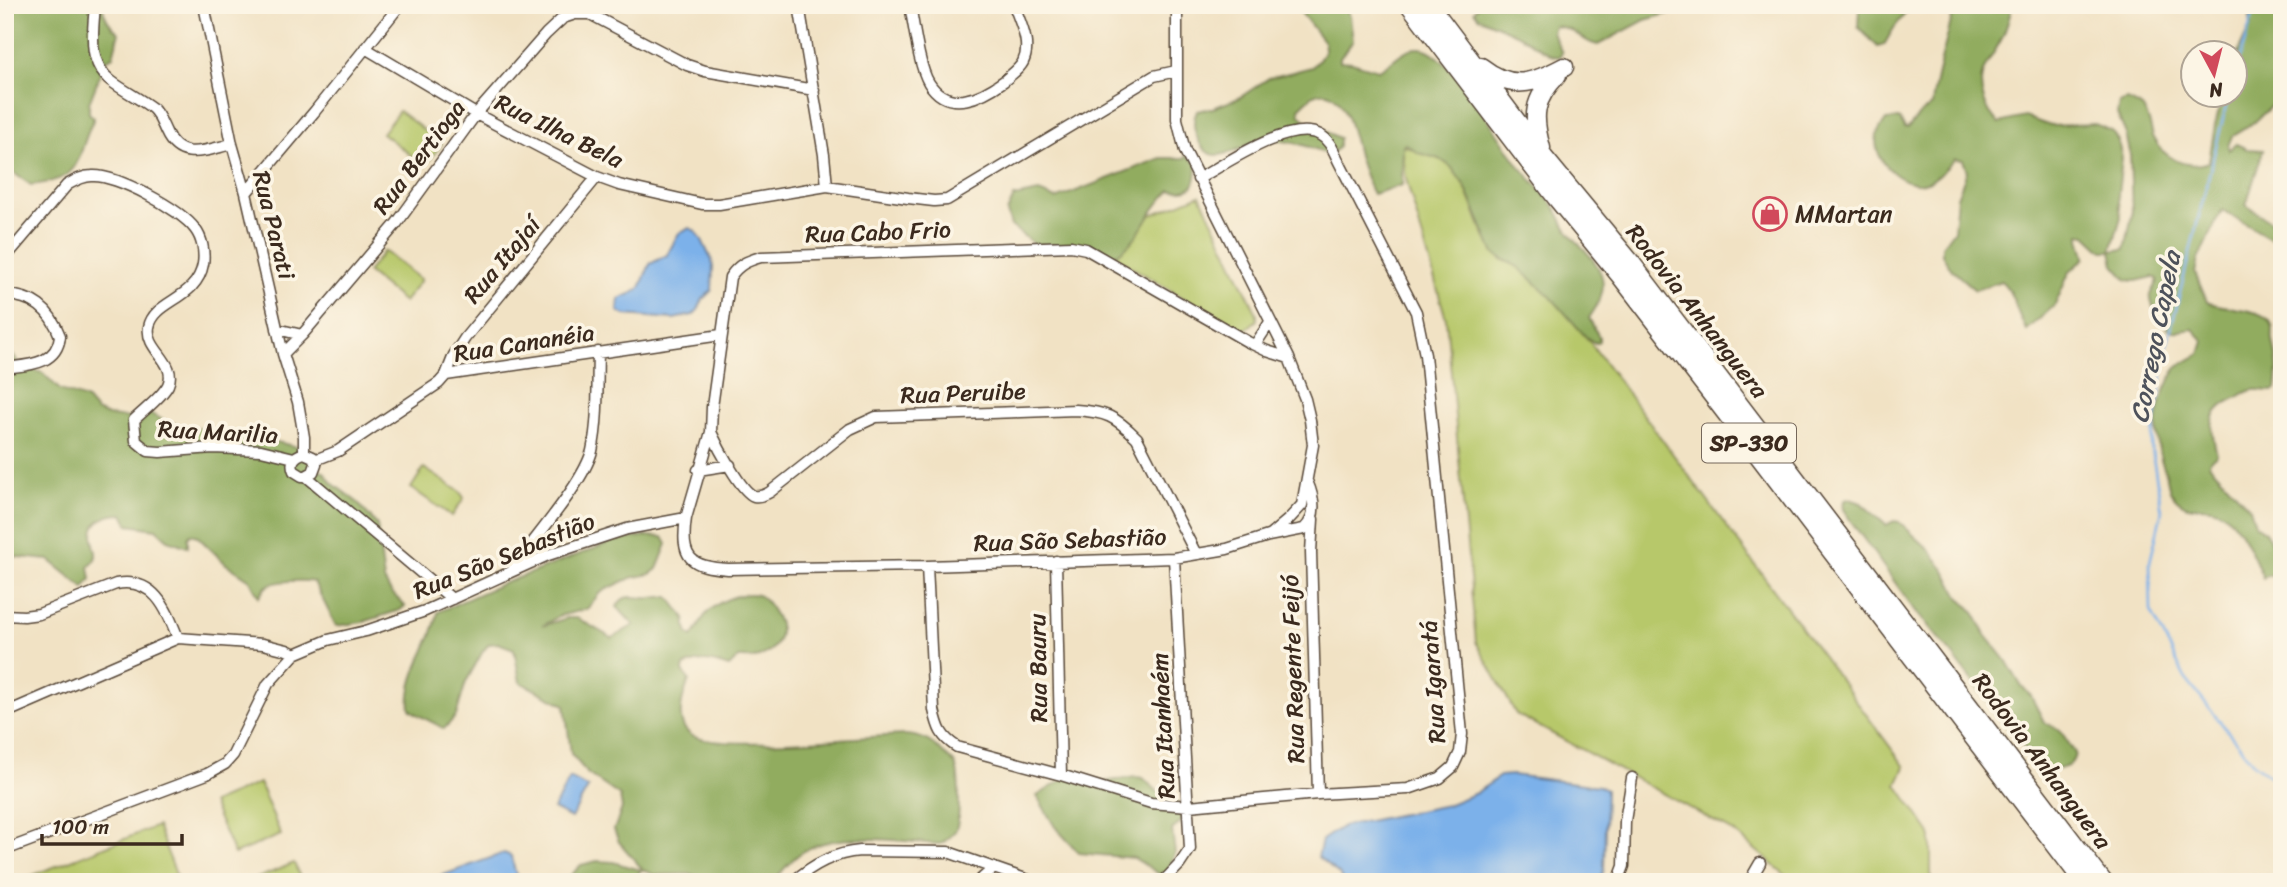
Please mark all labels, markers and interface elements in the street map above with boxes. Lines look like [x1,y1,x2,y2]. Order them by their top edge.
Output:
north arrow [2178,38,2248,108]
text: N [2207,73,2226,108]
street label: Rua Ilha Bela [487,82,632,181]
street label: Rua Bertioga [361,90,477,224]
street label: Rua Parati [240,166,308,285]
place label: MMartan [1795,193,1893,235]
shop icon: MMartan [1751,195,1789,233]
street label: Rua Itajaí [452,204,554,313]
street label: Rua Cabo Frio [804,208,952,256]
street label: Rodovia Anhanguera [1615,214,1780,409]
water label: Corrego Capela [2116,244,2195,427]
street label: Rua Cananéia [451,311,597,375]
street label: Rua Peruibe [900,370,1027,416]
street label: Rua Marilia [157,408,279,456]
road number: SP-330 [1702,424,1796,462]
street label: Rua São Sebastião [407,500,601,612]
street label: Rua São Sebastião [973,516,1167,564]
street label: Rua Regente Feijó [1269,573,1317,764]
street label: Rua Bauru [1016,613,1060,723]
street label: Rua Igaratá [1408,619,1458,745]
street label: Rua Itanhaém [1138,652,1188,800]
street label: Rodovia Anhanguera [1961,663,2124,860]
scale bar [42,803,182,847]
text: 100 m [52,808,109,846]

